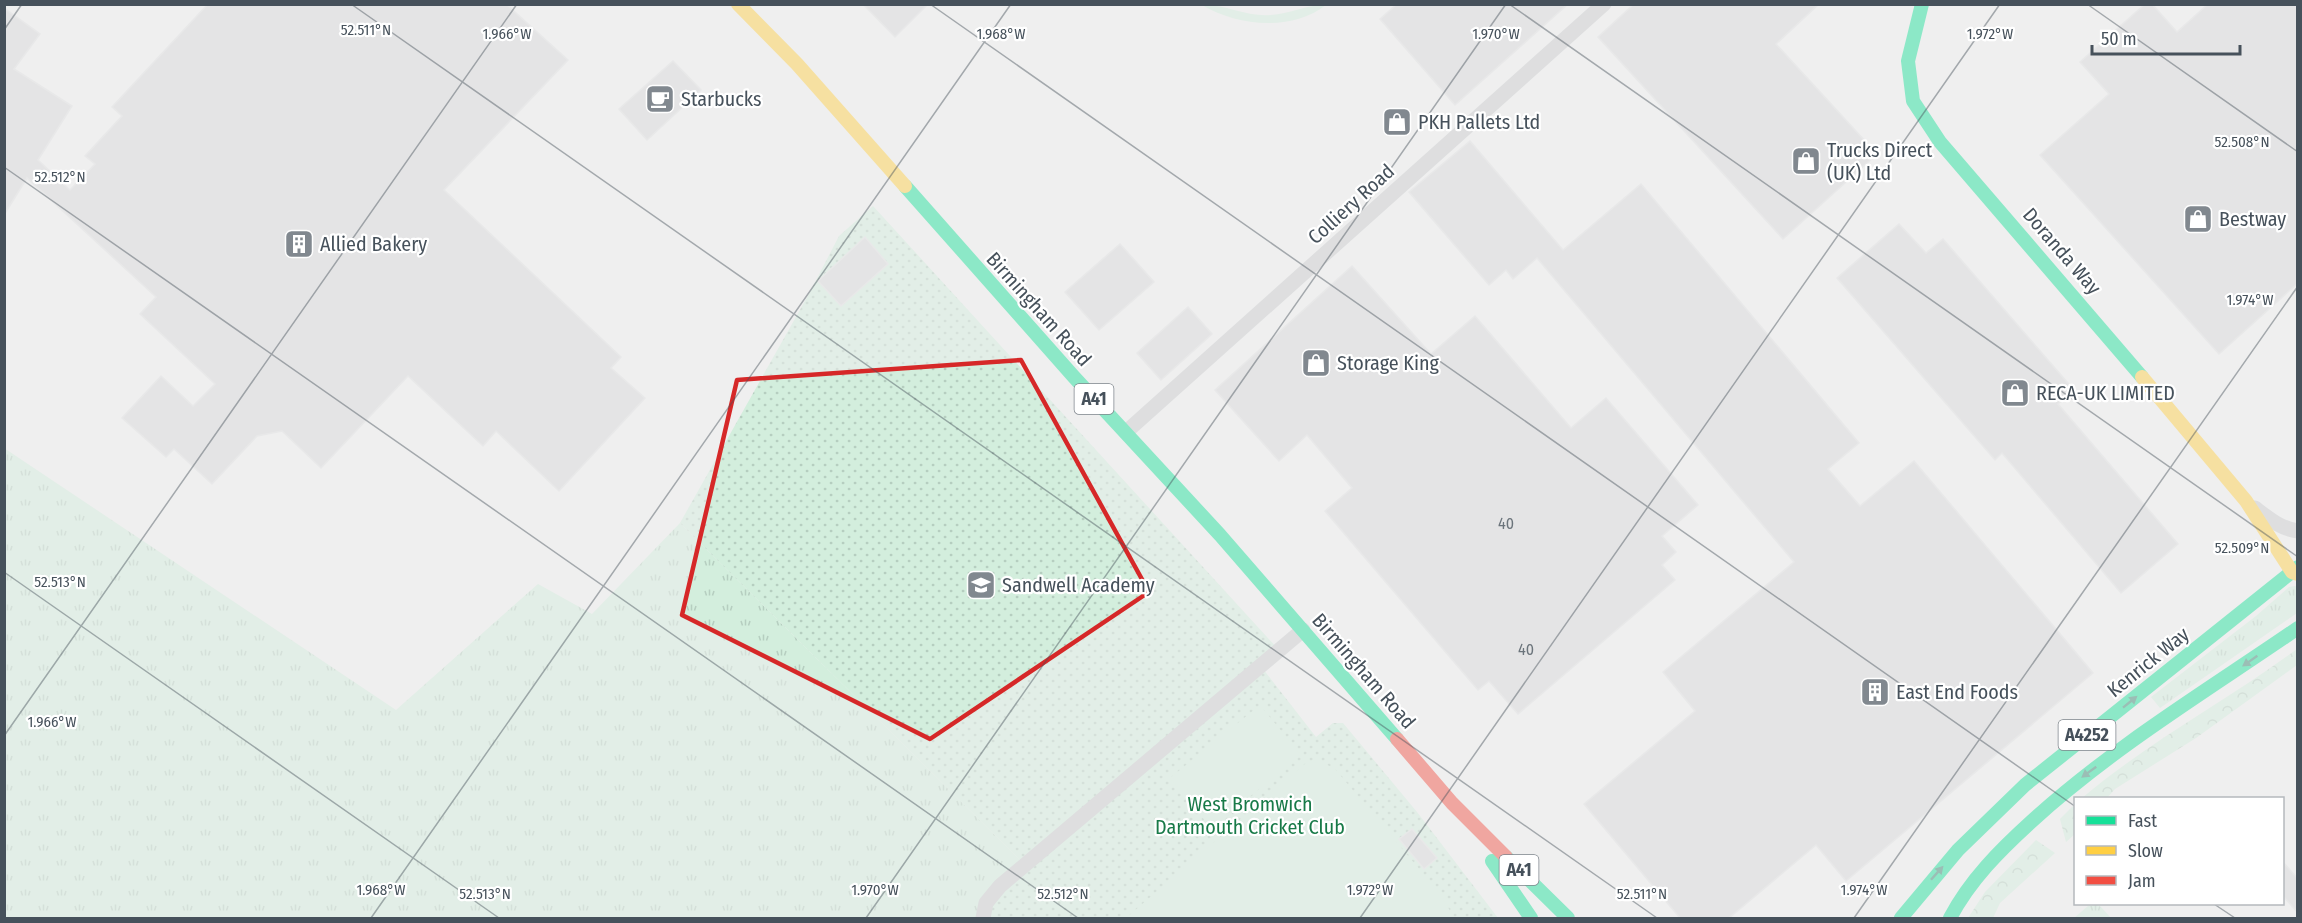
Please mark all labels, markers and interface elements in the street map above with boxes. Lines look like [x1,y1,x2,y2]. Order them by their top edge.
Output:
scale bar [2092,18,2240,56]
text: 52.511°N [341,21,391,39]
text: 1.966°W [483,25,531,43]
text: 1.968°W [976,25,1026,43]
text: 1.970°W [1472,25,1520,43]
text: 1.972°W [1967,25,2013,43]
text: 50 m [2101,28,2137,50]
cafe icon: Starbucks [644,83,676,115]
place label: Starbucks [681,87,762,111]
shop icon: PKH Pallets Ltd [1381,106,1413,138]
place label: PKH Pallets Ltd [1418,110,1540,134]
text: 52.508°N [2214,133,2270,151]
place label: Trucks Direct (UK) Ltd [1827,138,1933,185]
shop icon: Trucks Direct (UK) Ltd [1790,145,1822,177]
street label: Colliery Road [1303,159,1399,249]
text: 52.512°N [34,168,86,186]
street label: Doranda Way [2018,203,2106,299]
shop icon: Bestway [2182,203,2214,235]
place label: Bestway [2219,207,2286,231]
building icon: Allied Bakery [283,228,315,260]
place label: Allied Bakery [320,232,427,256]
street label: Birmingham Road [982,247,1096,371]
text: 1.974°W [2227,291,2273,309]
shop icon: Storage King [1300,347,1332,379]
place label: Storage King [1337,351,1439,375]
shop icon: RECA-UK LIMITED [1999,377,2031,409]
place label: RECA-UK LIMITED [2036,381,2175,405]
road number: A41 [1074,384,1114,414]
house number: 40 [1498,514,1514,533]
text: 52.509°N [2215,539,2269,557]
school or university icon: Sandwell Academy [965,569,997,601]
text: 52.513°N [34,573,86,591]
place label: Sandwell Academy [1002,573,1155,597]
street label: Birmingham Road [1307,608,1421,734]
street label: Kenrick Way [2102,622,2194,702]
house number: 40 [1518,640,1534,659]
one-way arrow [2242,655,2258,667]
building icon: East End Foods [1859,676,1891,708]
place label: East End Foods [1896,680,2018,704]
one-way arrow [2122,695,2138,708]
text: 1.966°W [28,713,76,731]
road number: A4252 [2058,720,2116,750]
one-way arrow [2081,766,2097,778]
park label: West Bromwich Dartmouth Cricket Club [1155,792,1345,839]
legend [2074,797,2284,905]
text: Fast [2128,810,2157,832]
text: Slow [2128,840,2163,862]
road number: A41 [1500,855,1538,885]
one-way arrow [1930,866,1943,881]
text: Jam [2128,870,2156,892]
text: 1.968°W [356,881,406,899]
text: 1.970°W [851,881,899,899]
text: 1.972°W [1347,881,1393,899]
text: 1.974°W [1841,881,1887,899]
text: 52.513°N [459,885,511,903]
text: 52.512°N [1037,885,1089,903]
text: 52.511°N [1617,885,1667,903]

